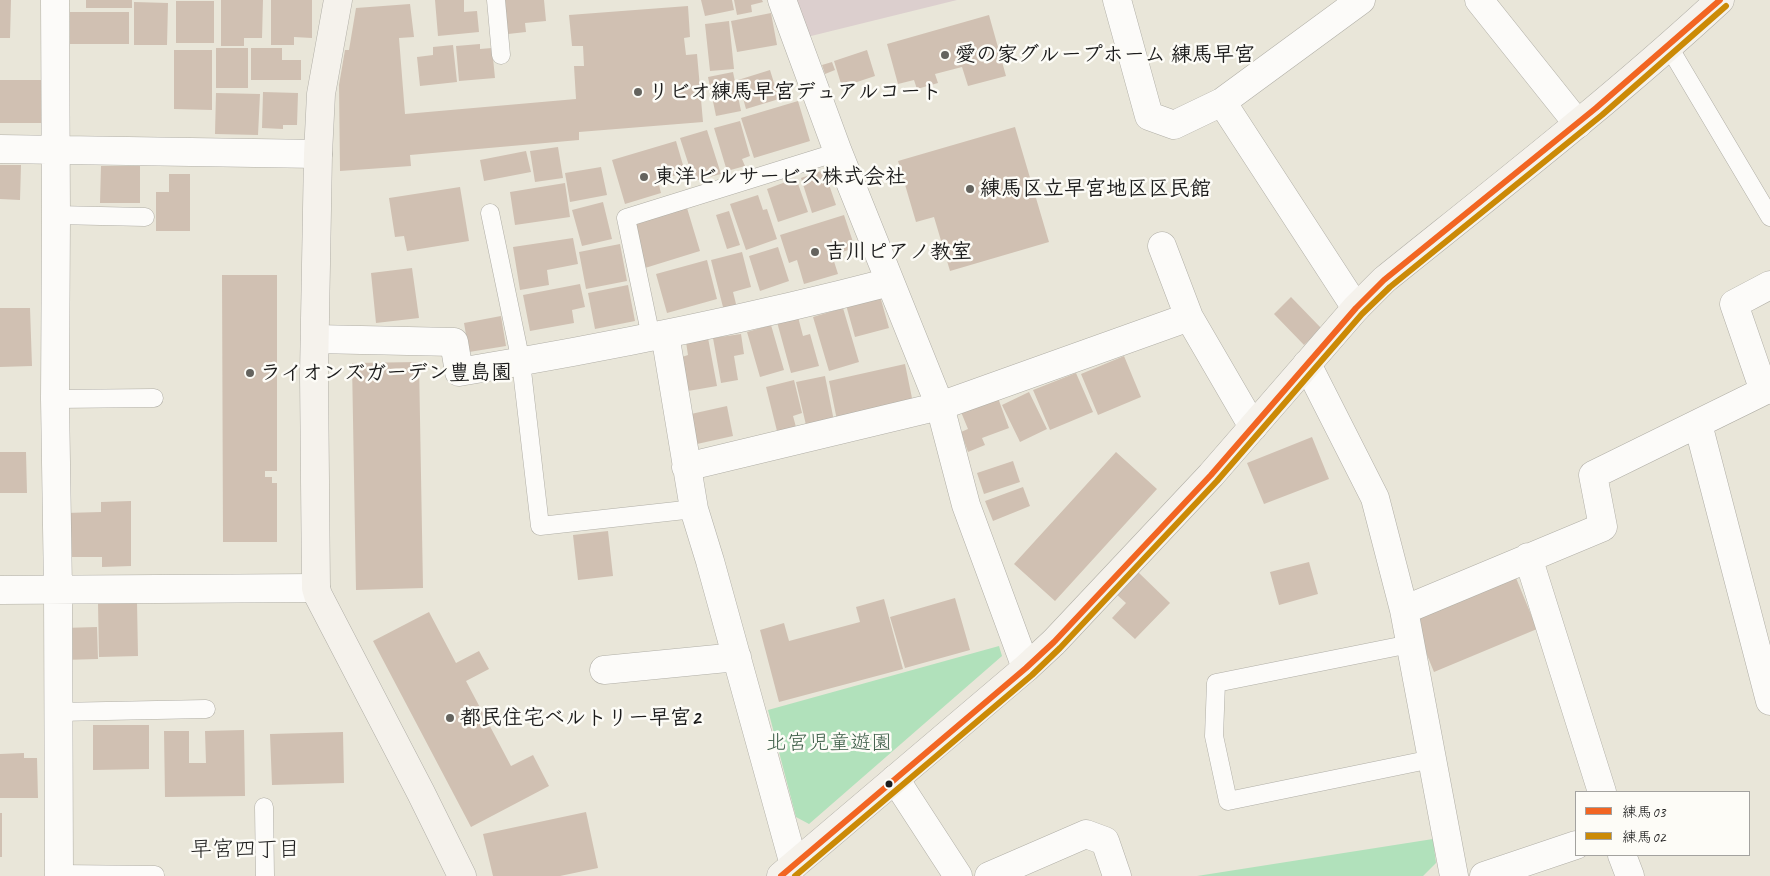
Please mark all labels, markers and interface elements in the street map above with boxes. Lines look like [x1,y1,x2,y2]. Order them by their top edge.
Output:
place label: 愛の家グループホーム 練馬早宮 [955,42,1255,68]
marker: 愛の家グループホーム 練馬早宮 [939,49,951,61]
place label: リビオ練馬早宮デュアルコート [648,79,942,105]
marker: リビオ練馬早宮デュアルコート [632,86,644,98]
place label: 東洋ビルサービス株式会社 [654,164,906,190]
marker: 東洋ビルサービス株式会社 [638,171,650,183]
place label: 練馬区立早宮地区区民館 [980,176,1211,202]
marker: 練馬区立早宮地区区民館 [964,183,976,195]
place label: 吉川ピアノ教室 [825,239,972,265]
marker: 吉川ピアノ教室 [809,246,821,258]
place label: ライオンズガーデン豊島園 [260,360,512,386]
marker: ライオンズガーデン豊島園 [244,367,256,379]
place label: 都民住宅ベルトリー早宮2 [460,705,700,731]
marker: 都民住宅ベルトリー早宮2 [444,712,456,724]
park label: 北宮児童遊園 [766,730,892,756]
unlabelled marker [884,779,894,789]
legend [1575,791,1750,856]
text: 練馬03 [1622,803,1666,822]
text: 練馬02 [1622,828,1666,847]
district label: 早宮四丁目 [190,837,300,863]

